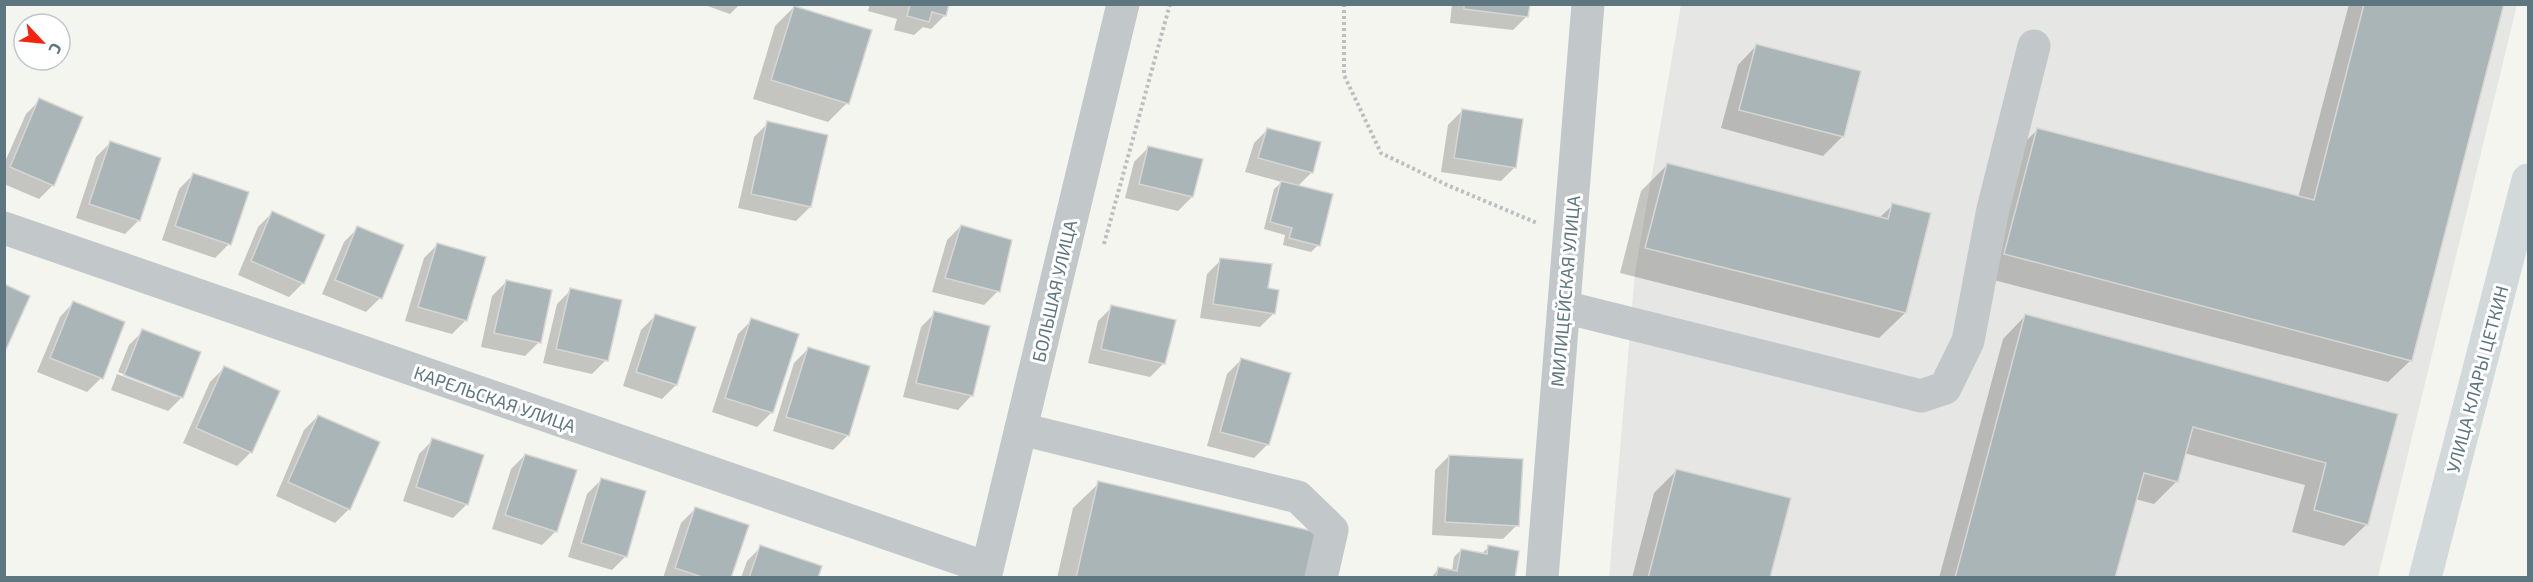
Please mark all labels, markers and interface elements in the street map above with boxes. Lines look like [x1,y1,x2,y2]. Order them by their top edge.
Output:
north arrow [12,12,72,72]
text: С [45,40,67,57]
street label: МИЛИЦЕЙСКАЯ УЛИЦА [1546,194,1584,387]
street label: БОЛЬШАЯ УЛИЦА [1027,217,1081,364]
street label: УЛИЦА КЛАРЫ ЦЕТКИН [2441,283,2513,475]
street label: КАРЕЛЬСКАЯ УЛИЦА [411,361,579,437]

